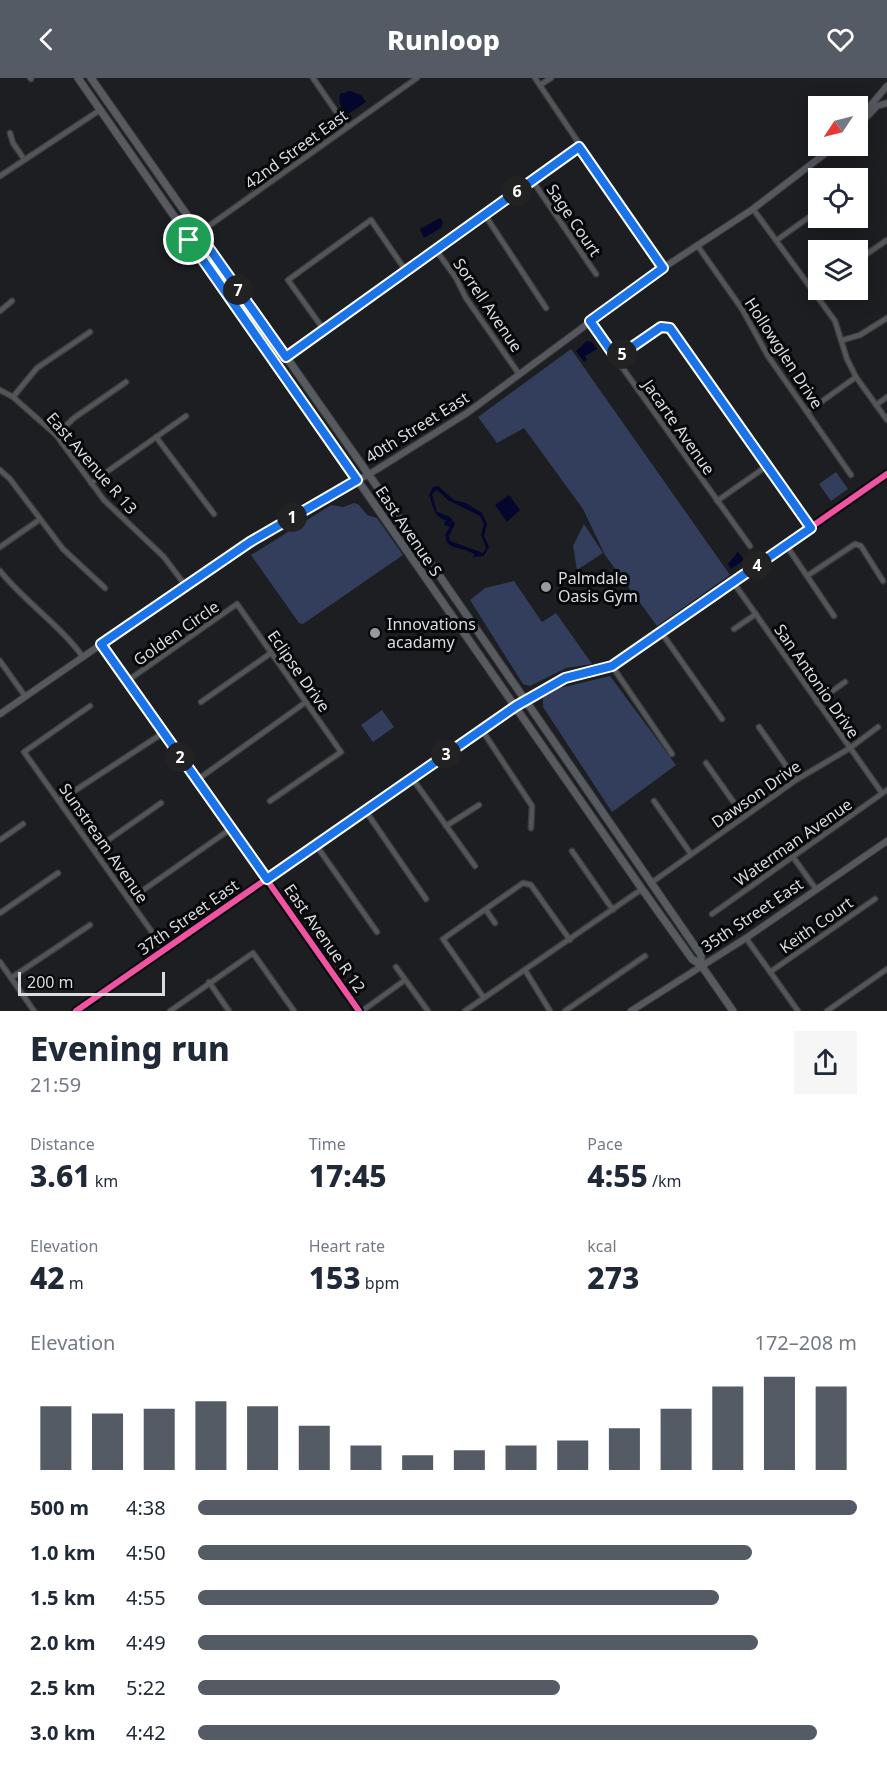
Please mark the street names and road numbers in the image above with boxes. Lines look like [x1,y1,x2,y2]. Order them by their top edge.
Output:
street label: 42nd Street East [240,104,352,194]
street label: Sage Court [542,180,606,261]
street label: Sorrell Avenue [448,254,528,356]
street label: Hollowglen Drive [740,293,828,413]
street label: Jacarte Avenue [637,373,720,479]
street label: 40th Street East [361,386,473,468]
street label: East Avenue R 13 [42,407,142,519]
street label: East Avenue S [371,481,447,581]
street label: Golden Circle [129,595,223,671]
street label: San Antonio Drive [769,619,865,743]
street label: Eclipse Drive [263,626,335,716]
street label: Dawson Drive [707,755,805,833]
street label: Sunstream Avenue [54,779,154,907]
street label: Waterman Avenue [730,793,856,891]
street label: 35th Street East [697,873,807,957]
street label: 37th Street East [133,874,243,960]
street label: East Avenue R 12 [279,879,371,997]
street label: Keith Court [775,892,857,958]

